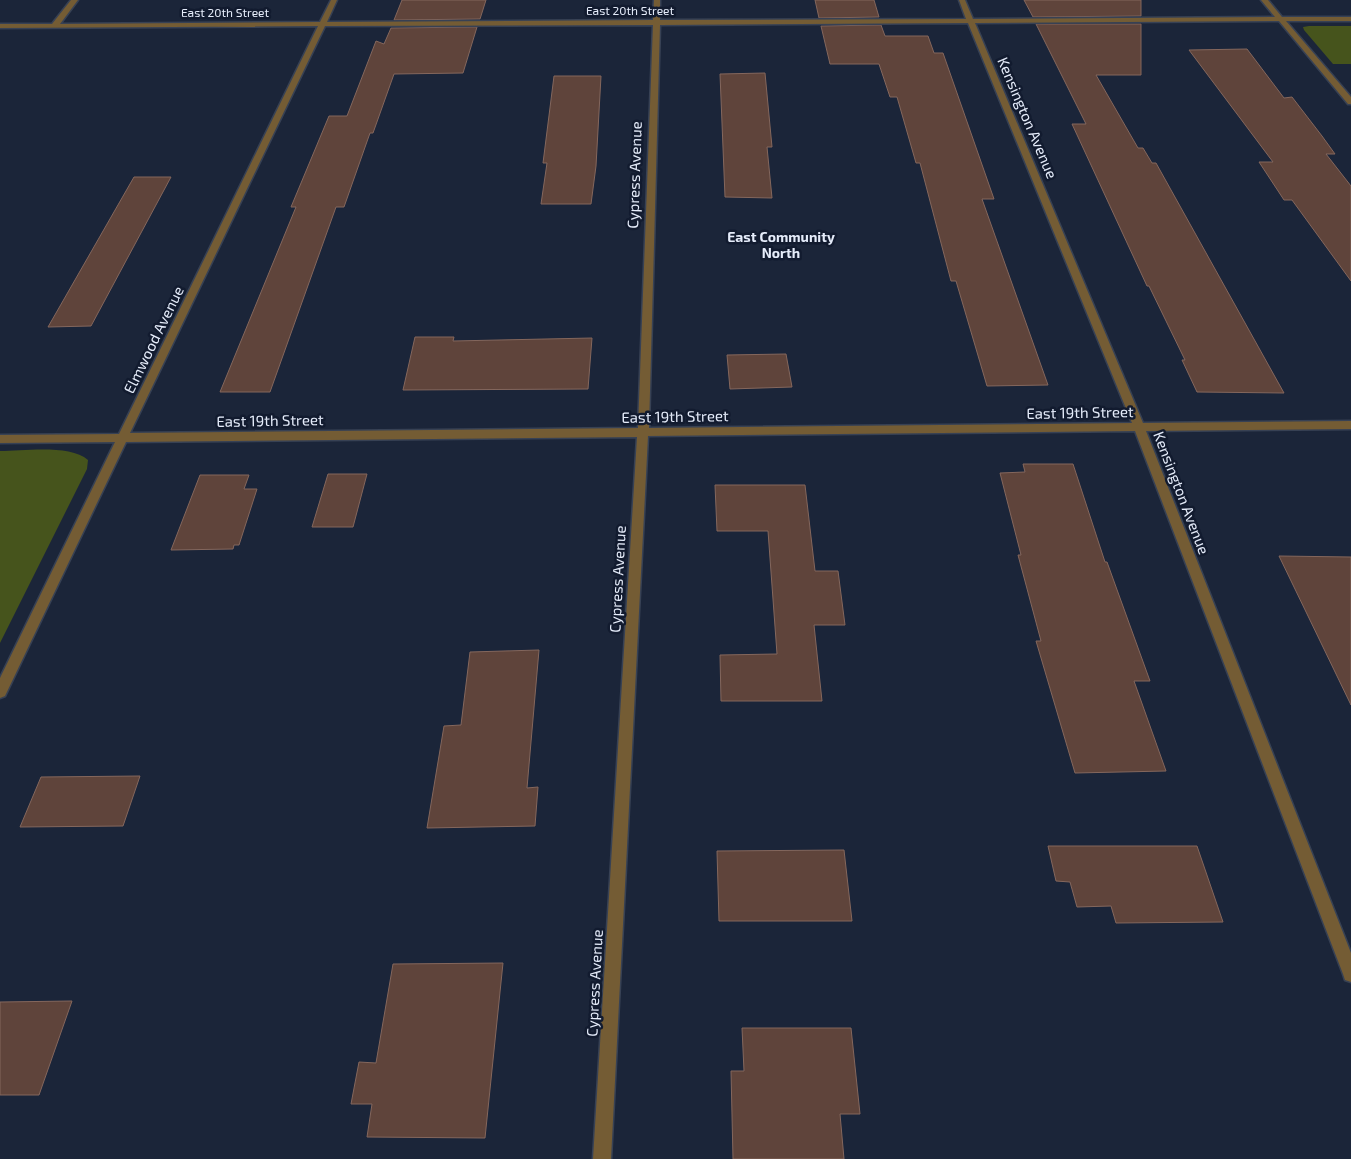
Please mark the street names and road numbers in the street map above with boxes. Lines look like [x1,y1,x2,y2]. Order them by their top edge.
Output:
street label: East 20th Street [586,3,675,17]
street label: East 20th Street [181,5,270,19]
street label: Kensington Avenue [994,54,1062,181]
street label: Cypress Avenue [623,121,645,229]
street label: Elmwood Avenue [119,283,187,396]
street label: East 19th Street [1026,402,1134,422]
street label: East 19th Street [621,406,729,426]
street label: East 19th Street [216,410,324,430]
street label: Kensington Avenue [1150,429,1214,557]
street label: Cypress Avenue [605,525,629,633]
street label: Cypress Avenue [582,929,606,1037]

